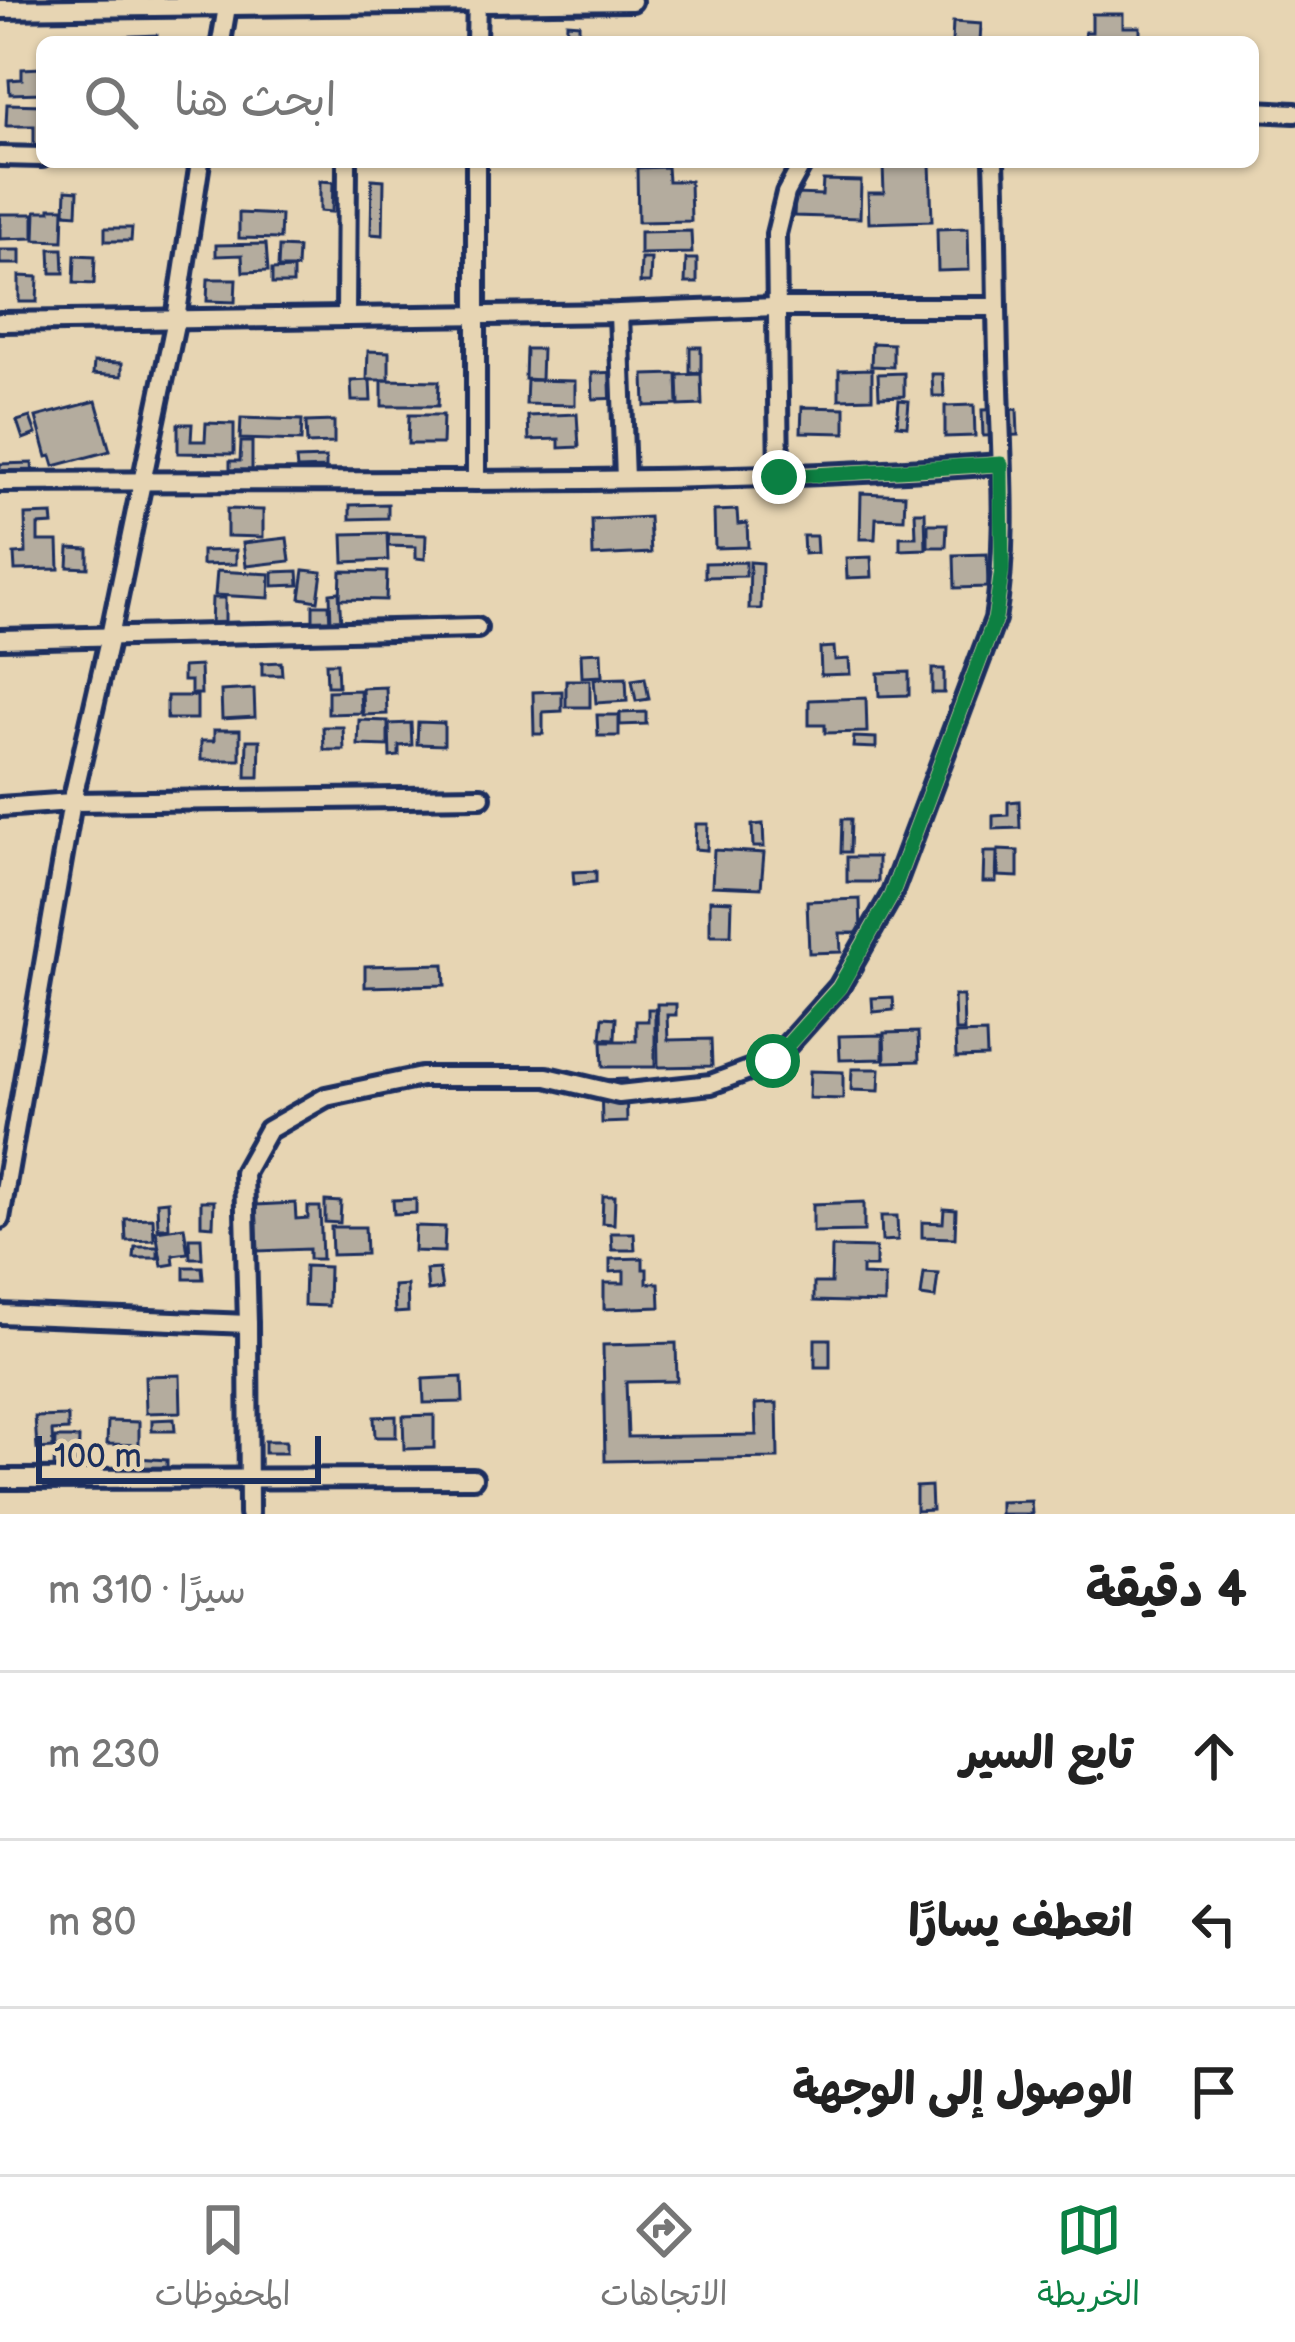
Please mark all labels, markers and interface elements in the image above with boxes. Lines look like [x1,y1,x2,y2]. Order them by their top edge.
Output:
search box [36,36,1259,168]
icon: search [78,69,144,135]
text: ابحث هنا [174,74,337,129]
route end [752,450,806,504]
route start [746,1034,800,1088]
scale bar [36,1430,321,1483]
text: 100 m [54,1437,142,1477]
text: 4 دقيقة [1086,1560,1247,1621]
text: سيرًا · 310 m [48,1568,246,1615]
icon: ahead [1181,1723,1247,1789]
text: تابع السير [960,1727,1133,1782]
text: 230 m [48,1732,160,1779]
icon: left [1181,1891,1247,1957]
text: انعطف يسارًا [908,1895,1133,1950]
text: 80 m [48,1900,136,1947]
icon: arrive [1181,2059,1247,2125]
text: الوصول إلى الوجهة [792,2063,1133,2118]
tab: المحفوظات [155,2197,291,2323]
tab: الاتجاهات [600,2197,728,2323]
tab: الخريطة [1037,2197,1140,2323]

